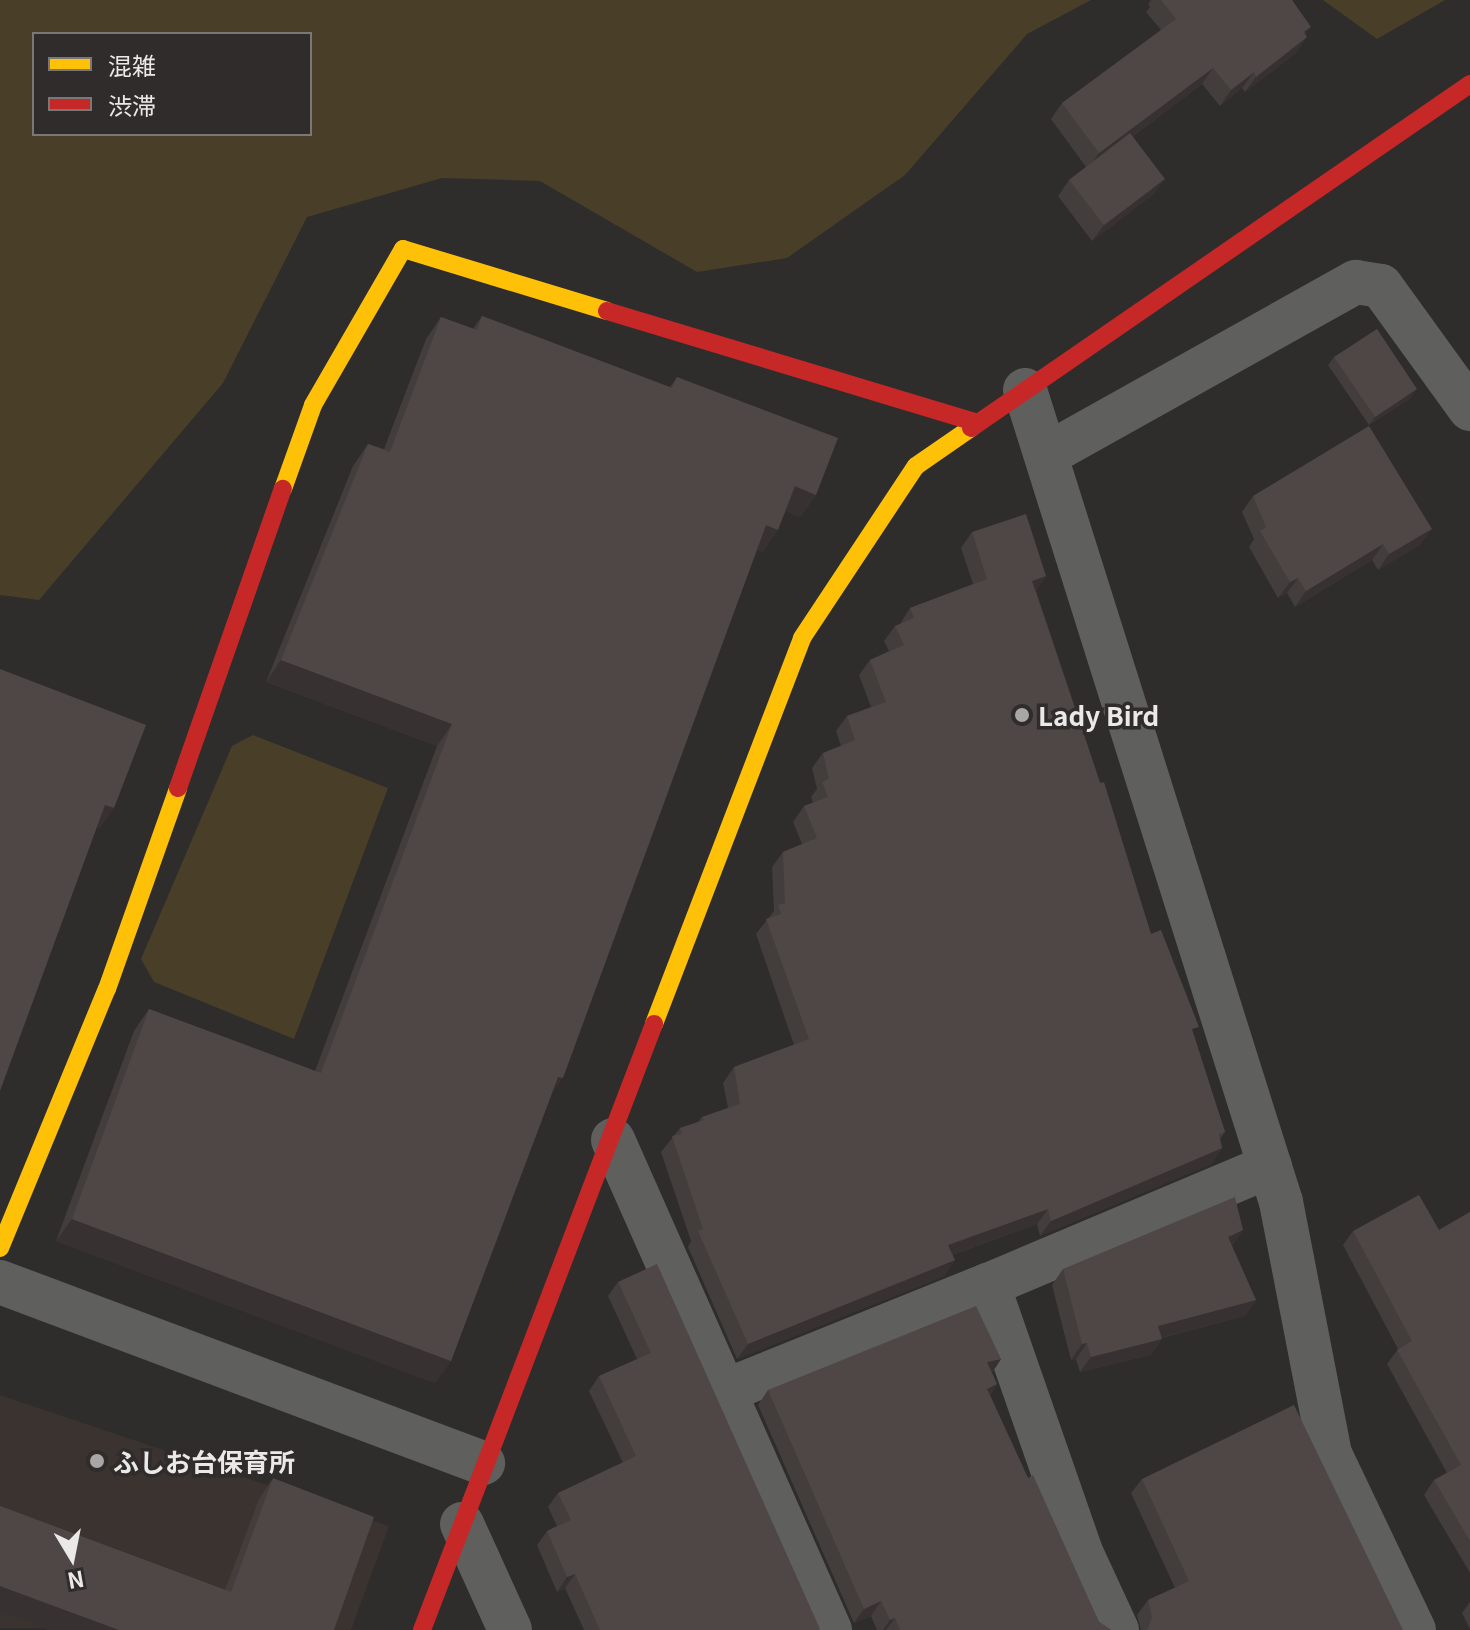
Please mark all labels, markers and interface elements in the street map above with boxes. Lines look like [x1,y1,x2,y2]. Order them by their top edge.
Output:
legend [32,32,312,136]
text: 混雑 [108,47,156,82]
text: 渋滞 [108,87,156,122]
place label: Lady Bird [1038,699,1159,731]
marker: Lady Bird [1013,706,1031,724]
place label: ふしお台保育所 [113,1445,295,1477]
marker: ふしお台保育所 [88,1452,106,1470]
north arrow [32,1518,112,1598]
text: N [65,1564,87,1599]

